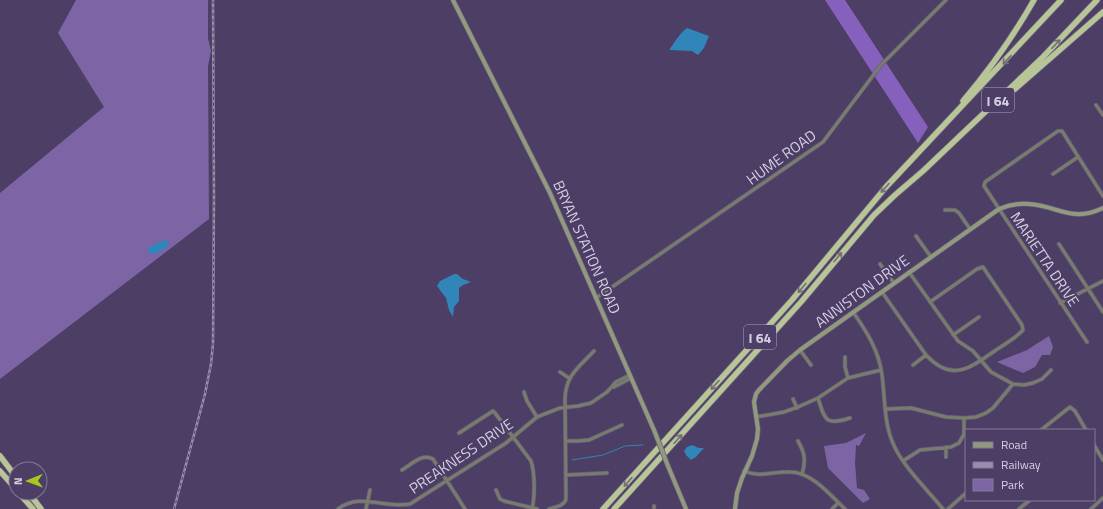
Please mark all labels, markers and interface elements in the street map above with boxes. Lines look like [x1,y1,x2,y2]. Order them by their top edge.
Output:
one-way arrow [1051,39,1061,49]
one-way arrow [1002,54,1011,65]
road number: I 64 [982,88,1014,112]
street label: HUME ROAD [741,124,821,190]
street label: BRYAN STATION ROAD [547,177,627,317]
one-way arrow [881,183,890,193]
street label: MARIETTA DRIVE [1005,207,1085,311]
street label: ANNISTON DRIVE [810,249,914,333]
one-way arrow [834,252,843,263]
one-way arrow [797,283,806,294]
road number: I 64 [744,325,776,349]
one-way arrow [711,380,720,391]
street label: PREAKNESS DRIVE [404,412,518,500]
legend [965,429,1095,501]
one-way arrow [673,434,683,444]
text: Road [1001,435,1027,454]
text: Railway [1001,455,1041,474]
north arrow [8,461,48,501]
text: Park [1001,475,1024,494]
text: N [10,477,26,485]
one-way arrow [623,477,633,487]

